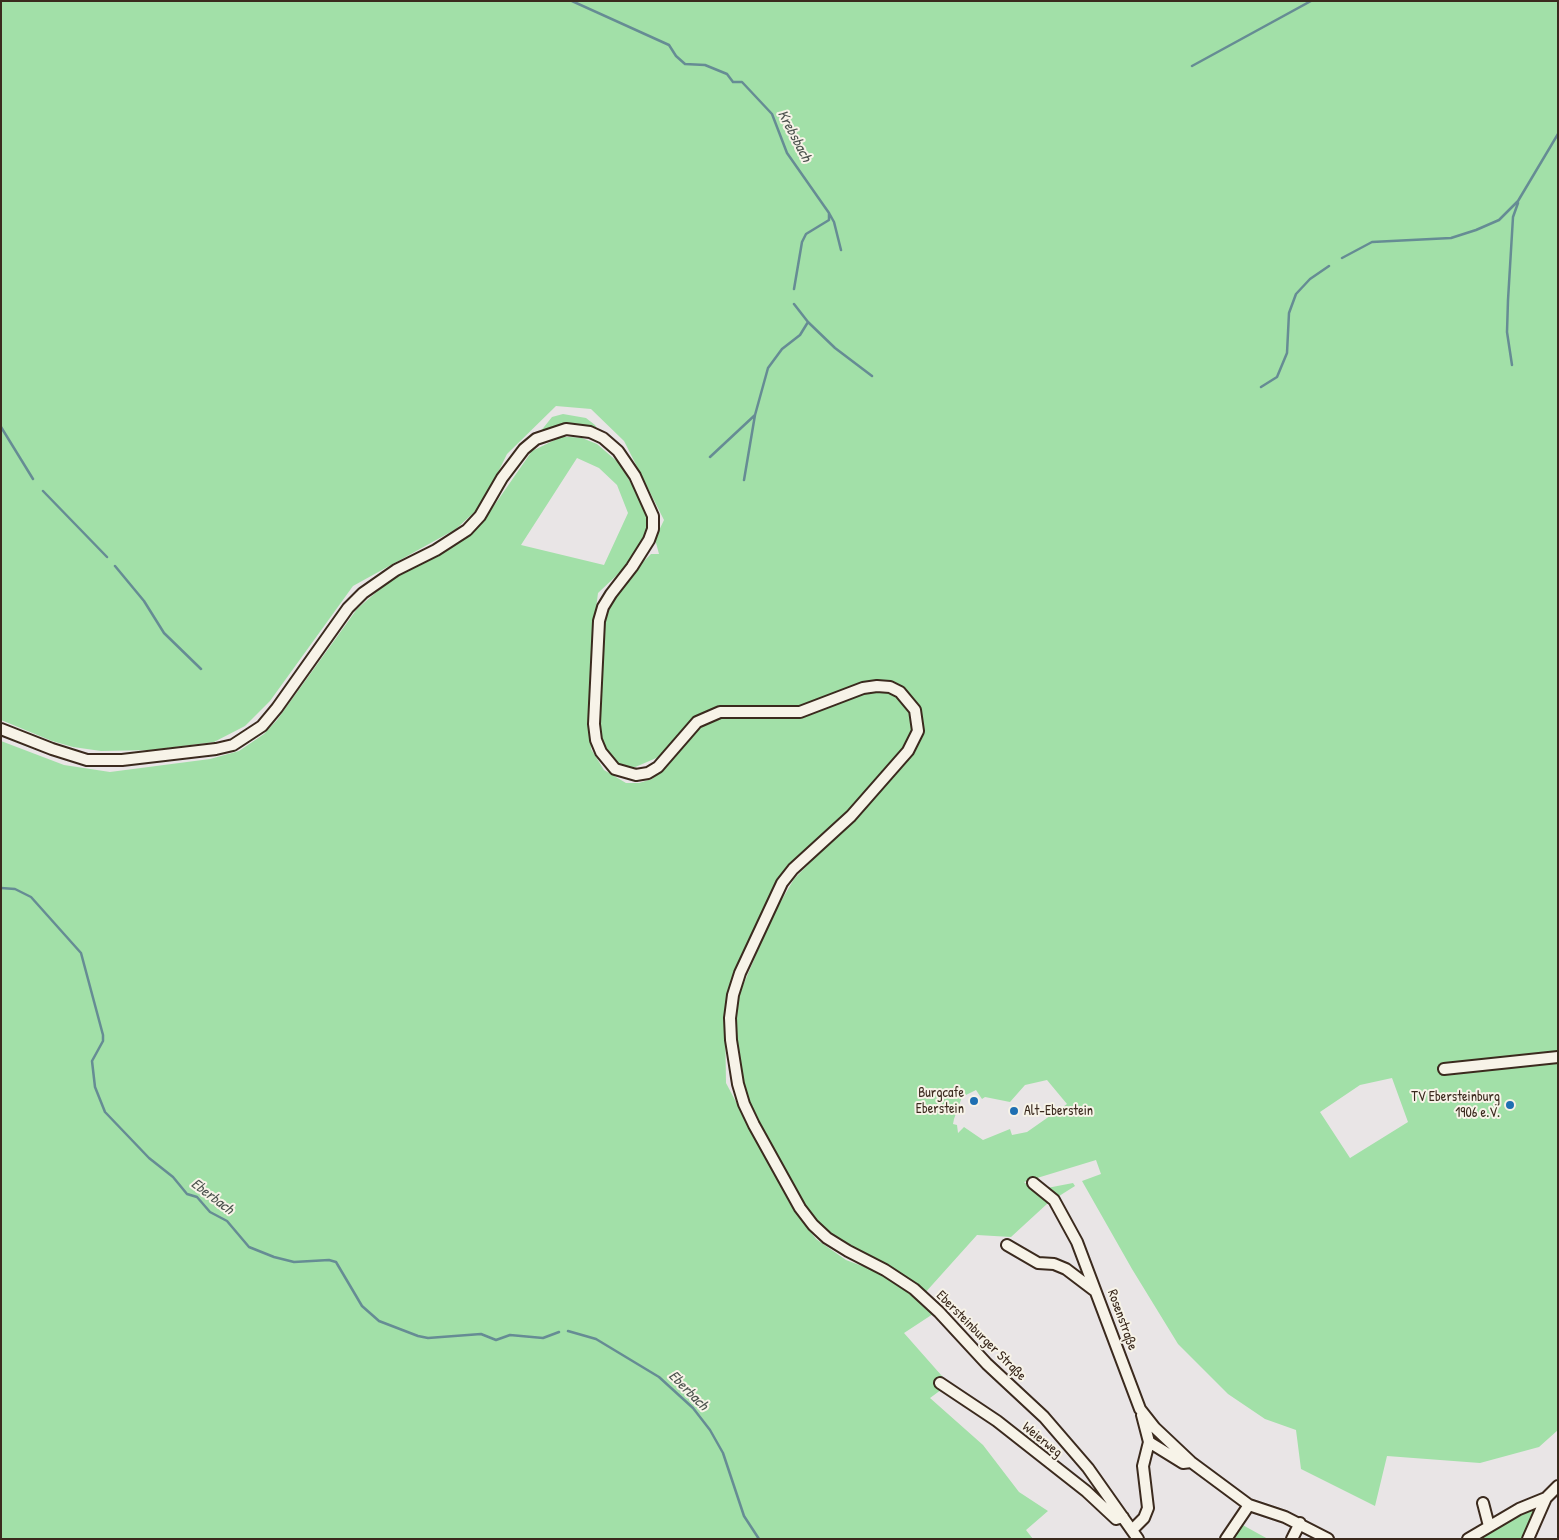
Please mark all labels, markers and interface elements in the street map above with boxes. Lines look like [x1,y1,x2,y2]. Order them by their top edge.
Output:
water label: Krebsbach [773,107,815,165]
place label: Burgcafe Eberstein [916,1085,964,1118]
place label: TV Ebersteinburg 1906 e.V. [1411,1089,1500,1122]
marker: Burgcafe Eberstein [968,1095,980,1107]
marker: TV Ebersteinburg 1906 e.V. [1504,1099,1516,1111]
place label: Alt-Eberstein [1024,1103,1093,1119]
marker: Alt-Eberstein [1008,1105,1020,1117]
water label: Eberbach [187,1175,237,1219]
street label: Ebersteinburger Straße [932,1287,1030,1385]
street label: Rosenstraße [1103,1287,1141,1353]
water label: Eberbach [664,1367,712,1415]
street label: Weierweg [1019,1419,1065,1461]

